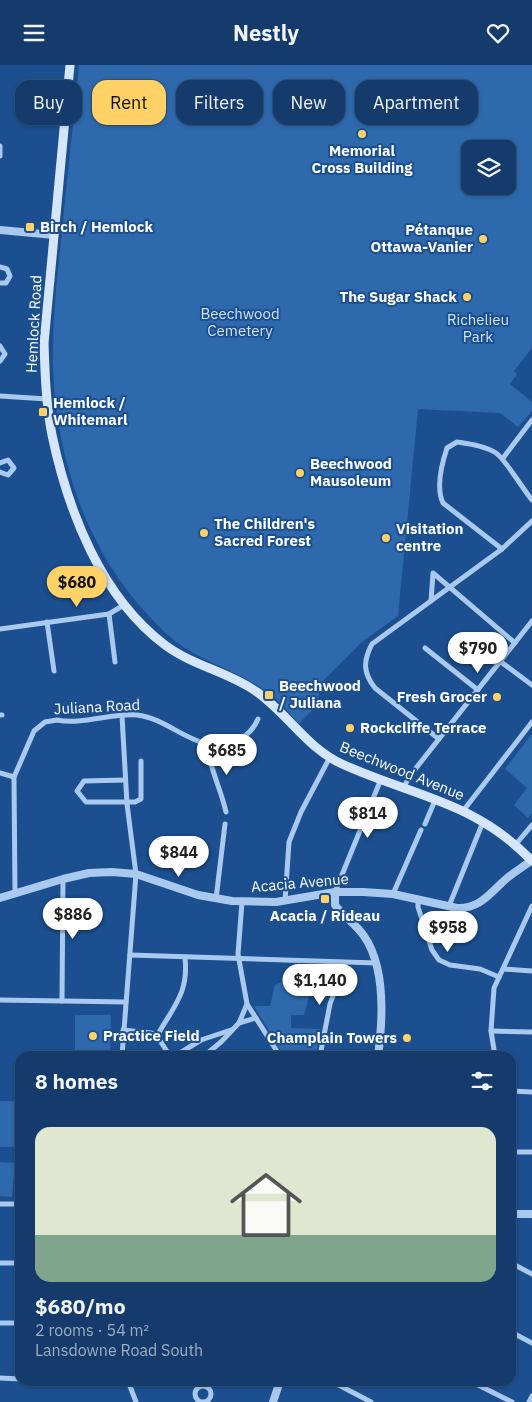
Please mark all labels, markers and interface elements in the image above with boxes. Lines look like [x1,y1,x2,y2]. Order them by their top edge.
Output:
text: Nestly [233,18,299,47]
icon: menu [20,19,48,47]
icon: heart [484,19,512,47]
chip: Buy [15,80,82,125]
chip: Rent [92,80,166,125]
chip: Filters [176,80,263,125]
chip: New [273,80,345,125]
chip: Apartment [355,80,478,125]
marker: Memorial Cross Building [356,128,368,140]
map controls [461,140,516,195]
button: layers [461,140,516,195]
place label: Memorial Cross Building [311,141,413,177]
place label: Birch / Hemlock [40,217,153,236]
place label: Pétanque Ottawa-Vanier [370,220,473,256]
marker: Birch / Hemlock [24,221,36,233]
marker: Pétanque Ottawa-Vanier [477,233,489,245]
street label: Hemlock Road [21,275,46,373]
place label: The Sugar Shack [339,287,457,306]
marker: The Sugar Shack [461,291,473,303]
park label: Beechwood Cemetery [200,304,280,340]
park label: Richelieu Park [447,310,509,346]
place label: Hemlock / Whitemarl [53,393,128,429]
marker: Hemlock / Whitemarl [37,406,49,418]
place label: Beechwood Mausoleum [310,454,392,490]
marker: Beechwood Mausoleum [294,467,306,479]
place label: The Children's Sacred Forest [214,514,315,550]
place label: Visitation centre [396,519,464,555]
marker: The Children's Sacred Forest [198,527,210,539]
marker: Visitation centre [380,532,392,544]
pin: $680 [47,565,107,608]
text: $680 [58,572,96,592]
pin: $790 [448,631,508,674]
text: $790 [459,638,497,658]
place label: Beechwood / Juliana [279,676,361,712]
place label: Fresh Grocer [397,687,487,706]
marker: Beechwood / Juliana [263,689,275,701]
marker: Fresh Grocer [491,691,503,703]
street label: Juliana Road [53,695,141,718]
place label: Rockcliffe Terrace [360,718,487,737]
marker: Rockcliffe Terrace [344,722,356,734]
pin: $685 [197,733,257,776]
street label: Beechwood Avenue [337,737,467,804]
text: $685 [208,740,246,760]
pin: $814 [338,797,398,839]
text: $814 [349,803,387,823]
pin: $844 [149,835,209,878]
text: $844 [160,842,198,862]
street label: Acacia Avenue [250,869,350,896]
marker: Acacia / Rideau [319,893,331,905]
pin: $886 [43,897,103,940]
text: $886 [54,904,92,924]
place label: Acacia / Rideau [270,906,380,925]
pin: $958 [418,911,478,953]
text: $958 [429,917,467,937]
pin: $1,140 [279,963,361,1006]
text: $1,140 [294,970,346,990]
place label: Practice Field [103,1026,200,1045]
place label: Champlain Towers [267,1028,397,1047]
marker: Practice Field [87,1030,99,1042]
marker: Champlain Towers [401,1032,413,1044]
text: 8 homes [35,1067,118,1095]
icon: filters [468,1067,496,1095]
icon: home [221,1160,311,1250]
text: $680/mo [35,1292,126,1320]
text: 2 rooms · 54 m² [35,1320,149,1340]
text: Lansdowne Road South [35,1340,203,1360]

